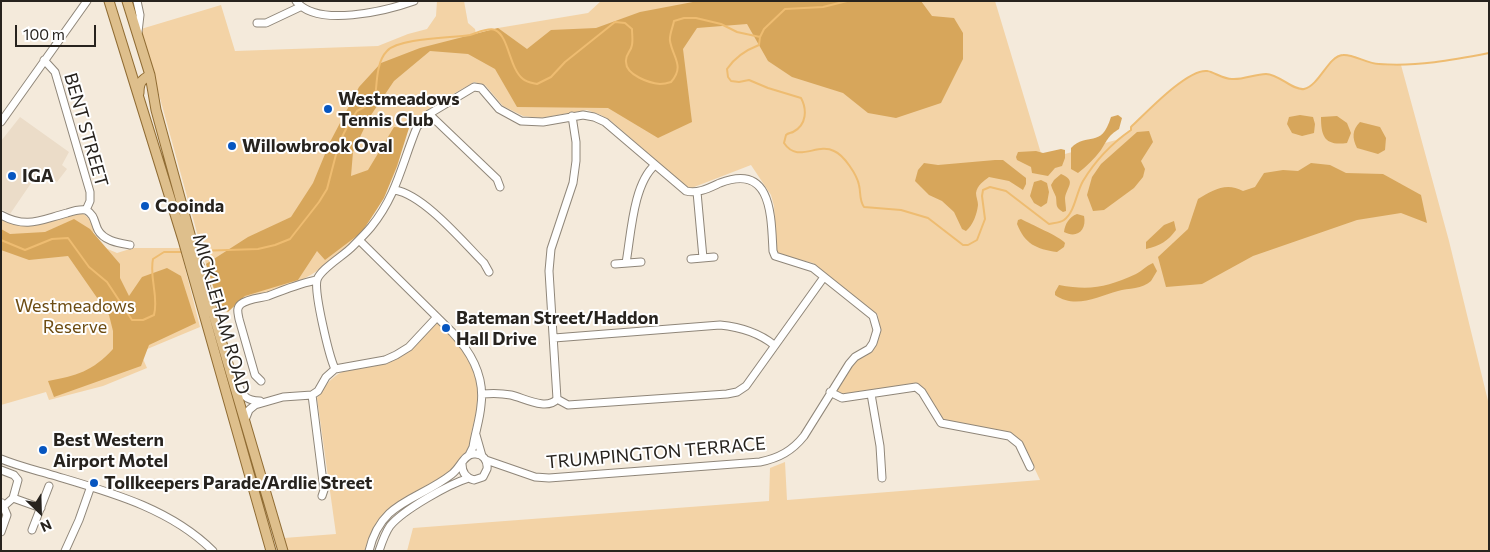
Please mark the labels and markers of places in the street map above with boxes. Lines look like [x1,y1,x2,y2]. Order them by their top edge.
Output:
place label: Westmeadows Tennis Club [338,88,460,130]
marker: Westmeadows Tennis Club [322,103,334,115]
place label: Willowbrook Oval [242,135,393,157]
marker: Willowbrook Oval [226,140,238,152]
place label: IGA [22,165,54,187]
marker: IGA [6,170,18,182]
place label: Cooinda [155,195,224,217]
marker: Cooinda [139,200,151,212]
place label: Bateman Street/Haddon Hall Drive [456,307,659,350]
marker: Bateman Street/Haddon Hall Drive [440,322,452,334]
place label: Best Western Airport Motel [53,429,168,472]
marker: Best Western Airport Motel [37,444,49,456]
place label: Tollkeepers Parade/Ardlie Street [104,472,372,494]
marker: Tollkeepers Parade/Ardlie Street [88,477,100,489]

